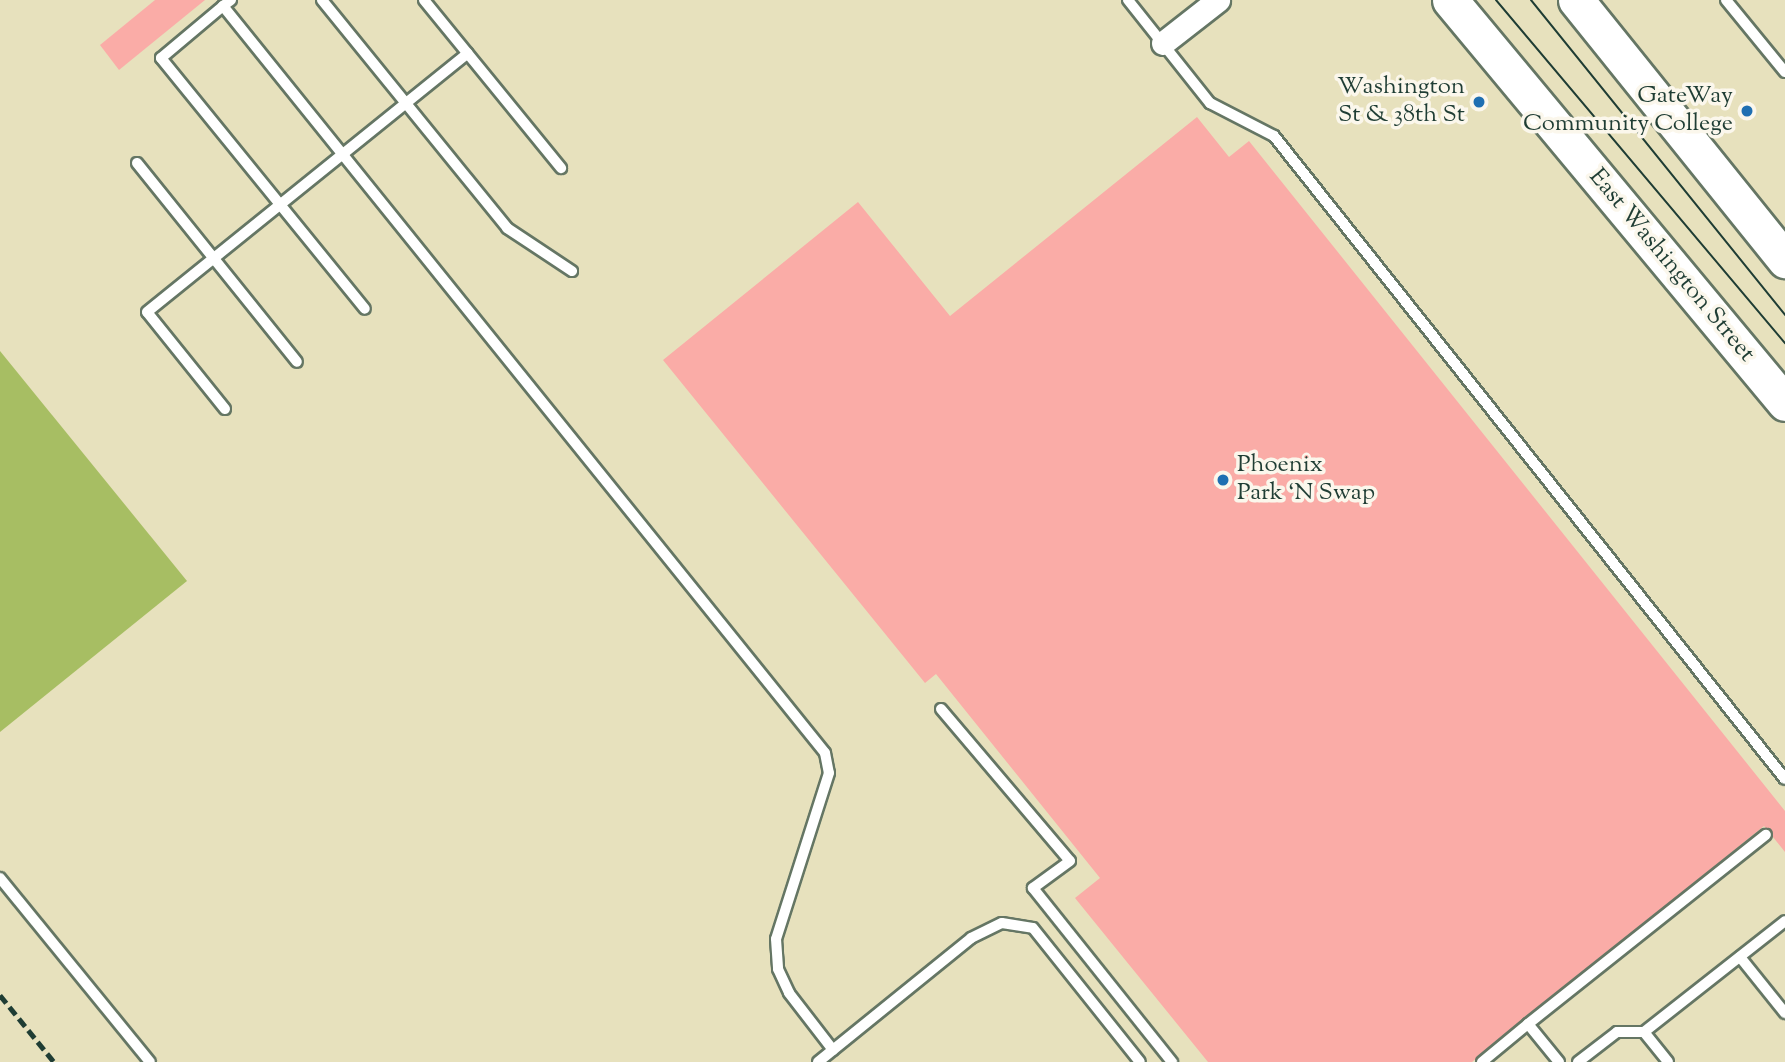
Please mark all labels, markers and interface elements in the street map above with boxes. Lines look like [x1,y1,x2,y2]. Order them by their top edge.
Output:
place label: Washington St & 38th St [1337,74,1465,130]
place label: GateWay Community College [1523,83,1733,139]
marker: Washington St & 38th St [1471,94,1487,110]
marker: GateWay Community College [1739,103,1755,119]
street label: East Washington Street [1582,164,1760,368]
place label: Phoenix Park ‘N Swap [1237,452,1375,508]
marker: Phoenix Park ‘N Swap [1215,472,1231,488]

